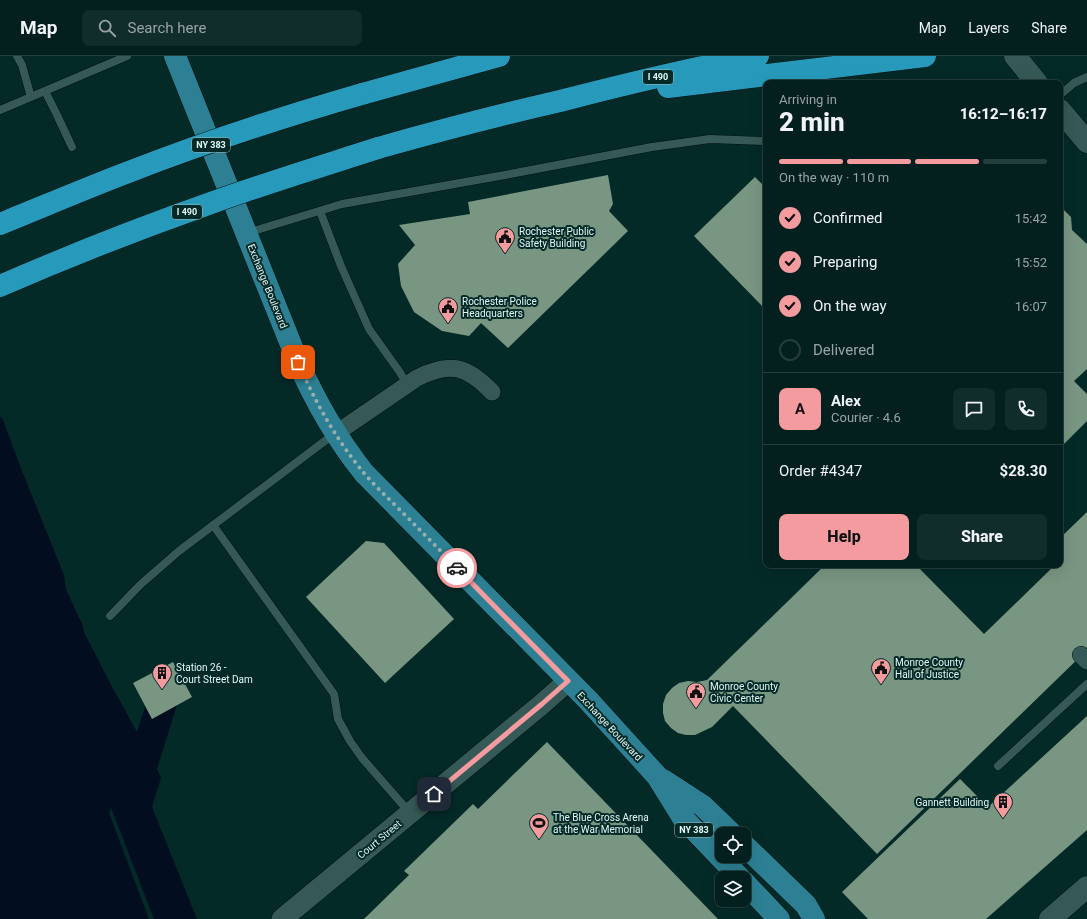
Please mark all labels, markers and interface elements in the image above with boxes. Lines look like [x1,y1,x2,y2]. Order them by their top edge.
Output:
search box [82,10,362,46]
text: Map [20,16,58,39]
icon: search [96,17,118,39]
text: Search here [128,19,206,37]
text: Map [919,20,946,36]
text: Layers [968,20,1009,36]
text: Share [1031,20,1067,36]
road number: I 490 [643,70,673,84]
text: Arriving in [779,92,837,107]
text: 16:12–16:17 [960,105,1047,123]
text: 2 min [779,107,845,137]
road number: NY 383 [192,138,230,152]
text: On the way · 110 m [779,170,889,185]
road number: I 490 [172,205,202,219]
icon: check [779,207,801,229]
text: Confirmed [813,209,883,227]
text: 15:42 [1015,211,1047,226]
public building icon: Rochester Public Safety Building [494,226,516,254]
place label: Rochester Public Safety Building [519,226,594,249]
street label: Exchange Boulevard [246,242,289,330]
icon: check [779,251,801,273]
text: Preparing [813,253,877,271]
text: 15:52 [1015,255,1047,270]
icon: check [779,295,801,317]
public building icon: Rochester Police Headquarters [437,296,459,324]
place label: Rochester Police Headquarters [462,296,537,319]
text: On the way [813,297,887,315]
text: 16:07 [1015,299,1047,314]
text: Delivered [813,341,875,359]
pin [281,345,315,379]
icon: bag [287,351,309,373]
button: chat [953,388,995,430]
button: phone [1005,388,1047,430]
text: Alex [831,392,861,410]
text: A [795,400,805,418]
text: Courier · 4.6 [831,410,901,425]
text: Order #4347 [779,462,862,480]
text: $28.30 [1000,462,1047,480]
button: Help [779,514,909,560]
button: Share [917,514,1047,560]
courier [437,548,477,588]
icon: car [446,557,468,579]
public building icon: Monroe County Hall of Justice [870,657,892,685]
place label: Monroe County Hall of Justice [895,657,963,680]
building icon: Station 26 - Court Street Dam [151,662,173,690]
place label: Station 26 - Court Street Dam [176,662,253,685]
public building icon: Monroe County Civic Center [685,681,707,709]
place label: Monroe County Civic Center [710,681,778,704]
street label: Exchange Boulevard [575,690,644,763]
pin [417,777,451,811]
icon: home [423,783,445,805]
building icon: Gannett Building [992,791,1014,819]
place label: Gannett Building [916,797,989,808]
sports icon: The Blue Cross Arena at the War Memorial [528,812,550,840]
place label: The Blue Cross Arena at the War Memorial [553,812,649,835]
street label: Court Street [355,818,403,861]
road number: NY 383 [675,823,713,837]
map controls [715,827,751,907]
button: locate [715,827,751,863]
button: layers [715,871,751,907]

